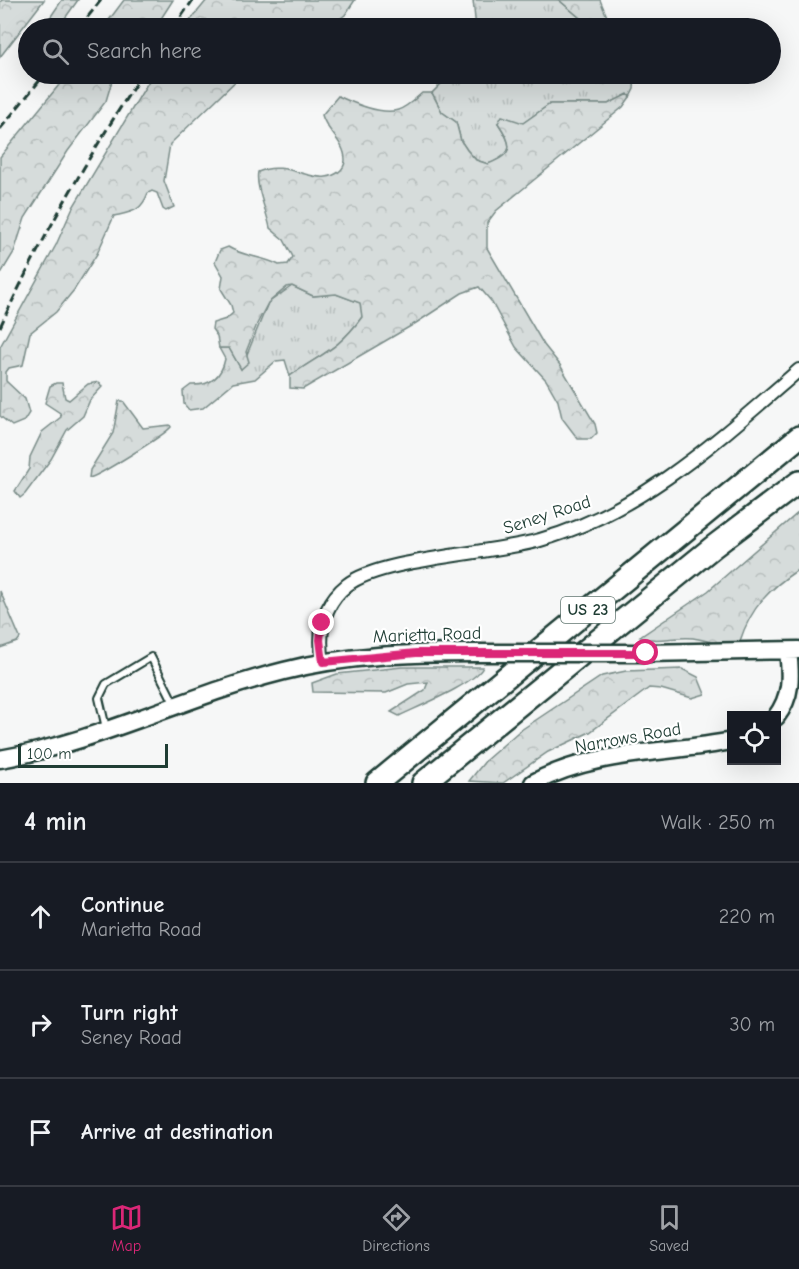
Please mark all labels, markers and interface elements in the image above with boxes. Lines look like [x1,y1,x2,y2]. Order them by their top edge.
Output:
search box [18,18,781,84]
icon: search [39,35,72,68]
text: Search here [87,38,202,64]
street label: Seney Road [501,491,593,539]
road number: US 23 [561,597,615,623]
route end [308,609,334,635]
street label: Marietta Road [372,623,482,647]
route start [632,639,658,665]
map controls [727,711,781,765]
button: locate [727,711,781,765]
street label: Narrows Road [573,718,683,758]
scale bar [18,741,168,768]
text: 100 m [27,745,71,763]
text: 4 min [24,807,87,837]
text: Walk · 250 m [661,811,775,834]
text: Continue [81,892,164,918]
icon: ahead [24,900,57,933]
text: 220 m [719,905,775,928]
text: Marietta Road [81,918,202,941]
text: Turn right [81,1000,178,1026]
icon: right [24,1008,57,1041]
text: 30 m [729,1013,775,1036]
text: Seney Road [81,1026,182,1049]
icon: arrive [24,1116,57,1149]
text: Arrive at destination [81,1119,273,1145]
tab: Map [110,1201,143,1255]
tab: Directions [362,1201,430,1255]
tab: Saved [649,1201,689,1255]

